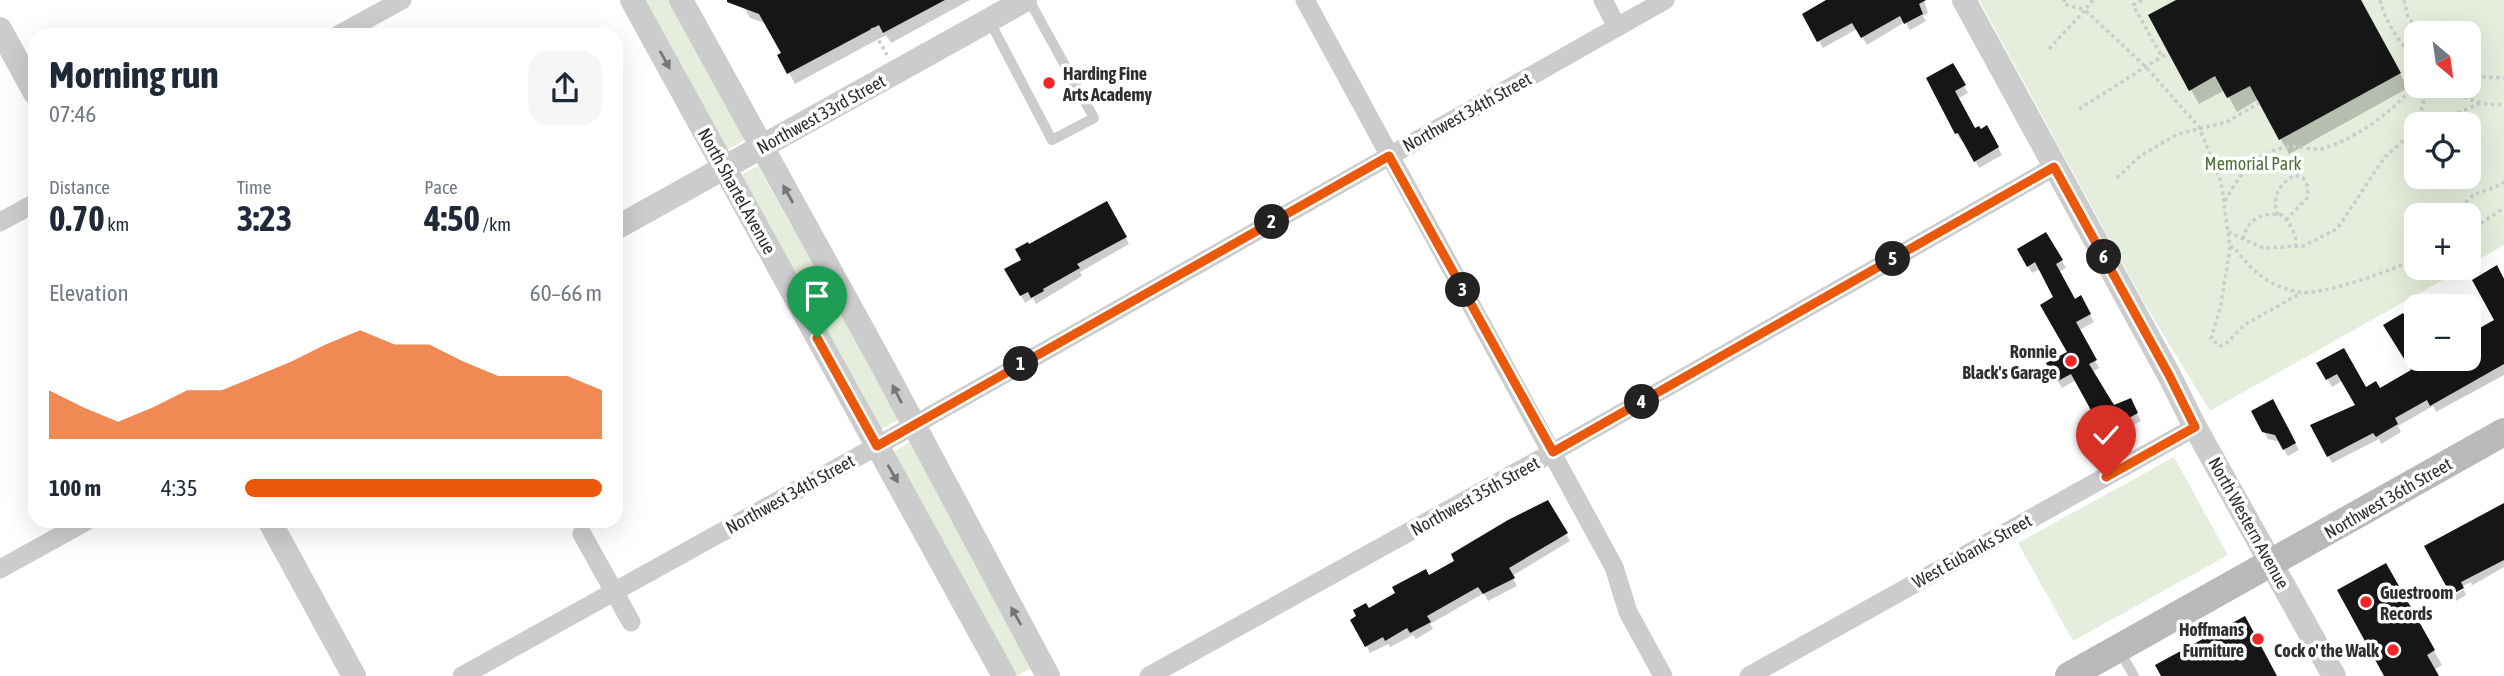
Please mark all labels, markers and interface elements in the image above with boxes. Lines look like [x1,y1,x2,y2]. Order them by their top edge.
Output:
north arrow [2404,21,2482,98]
map controls [2404,21,2481,371]
one-way arrow [659,50,671,70]
button: share [528,51,602,125]
text: Morning run [49,53,219,96]
place label: Harding Fine Arts Academy [1062,63,1152,105]
street label: Northwest 34th Street [1399,68,1535,156]
street label: Northwest 33rd Street [753,70,889,158]
marker: Harding Fine Arts Academy [1041,75,1057,91]
text: 07:46 [49,101,96,127]
button: locate [2404,112,2481,189]
street label: North Shartel Avenue [694,124,780,258]
park label: Memorial Park [2205,153,2301,174]
text: Distance [49,176,110,198]
text: Time [237,176,271,198]
text: Pace [424,176,458,198]
one-way arrow [782,184,794,204]
text: 0.70 [49,198,105,238]
text: 3:23 [237,198,292,238]
text: 4:50 [424,198,480,238]
button: + [2404,203,2481,280]
pin: 2 [1254,204,1290,240]
text: 2 [1267,210,1276,232]
text: km [105,213,129,235]
text: /km [480,213,511,235]
pin: 6 [2086,240,2122,274]
pin: 5 [1876,242,1910,276]
text: 6 [2099,245,2108,267]
text: 5 [1888,247,1897,269]
pin [787,266,847,338]
pin: 3 [1446,272,1480,308]
icon: arrive [798,277,836,315]
text: 3 [1458,278,1467,300]
text: Elevation [49,280,129,306]
text: 60–66 m [530,280,602,306]
button: − [2404,294,2481,371]
place label: Ronnie Black's Garage [1962,341,2057,383]
pin: 1 [1004,346,1038,382]
text: 1 [1016,352,1025,374]
marker: Ronnie Black's Garage [2063,353,2079,369]
one-way arrow [892,384,903,404]
pin: 4 [1624,384,1660,420]
text: 4 [1637,390,1646,412]
pin [2076,405,2136,477]
icon: check [2087,416,2125,454]
street label: Northwest 34th Street [722,450,858,538]
street label: Northwest 35th Street [1407,452,1543,540]
street label: Northwest 36th Street [2321,453,2455,543]
street label: North Western Avenue [2204,454,2294,592]
one-way arrow [887,464,899,483]
text: 100 m [49,475,101,501]
text: 4:35 [161,475,198,501]
street label: West Eubanks Street [1909,510,2035,592]
place label: Guestroom Records [2380,582,2453,624]
marker: Guestroom Records [2358,594,2374,610]
one-way arrow [1010,606,1022,626]
place label: Hoffmans Furniture [2179,619,2245,661]
marker: Hoffmans Furniture [2250,631,2266,647]
place label: Cock o' the Walk [2274,640,2380,661]
marker: Cock o' the Walk [2385,642,2401,658]

